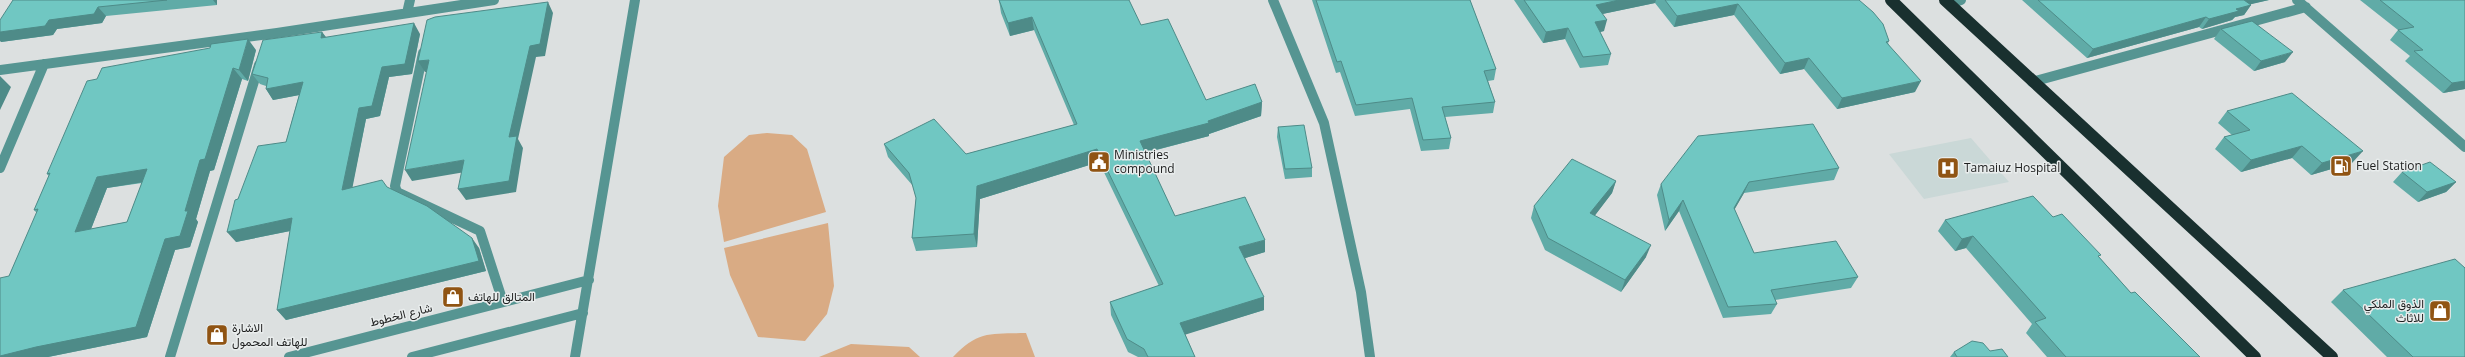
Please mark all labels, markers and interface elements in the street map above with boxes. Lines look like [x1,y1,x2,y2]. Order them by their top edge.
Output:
place label: Ministries compound [1114,146,1175,177]
public building icon: Ministries compound [1086,149,1112,175]
fuel station icon: Fuel Station [2328,153,2354,179]
hospital icon: Tamaiuz Hospital [1935,155,1961,181]
place label: Fuel Station [2356,157,2422,174]
place label: Tamaiuz Hospital [1964,159,2060,176]
shop icon: المتالق للهاتف [440,284,466,310]
place label: المتالق للهاتف [468,288,535,305]
place label: الذوق الملكي للاثاث [2364,295,2424,326]
shop icon: الذوق الملكي للاثاث [2427,298,2453,324]
street label: شارع الخطوط [368,299,434,331]
place label: الاشارة للهاتف المحمول [232,319,308,350]
shop icon: الاشارة للهاتف المحمول [204,322,230,348]

